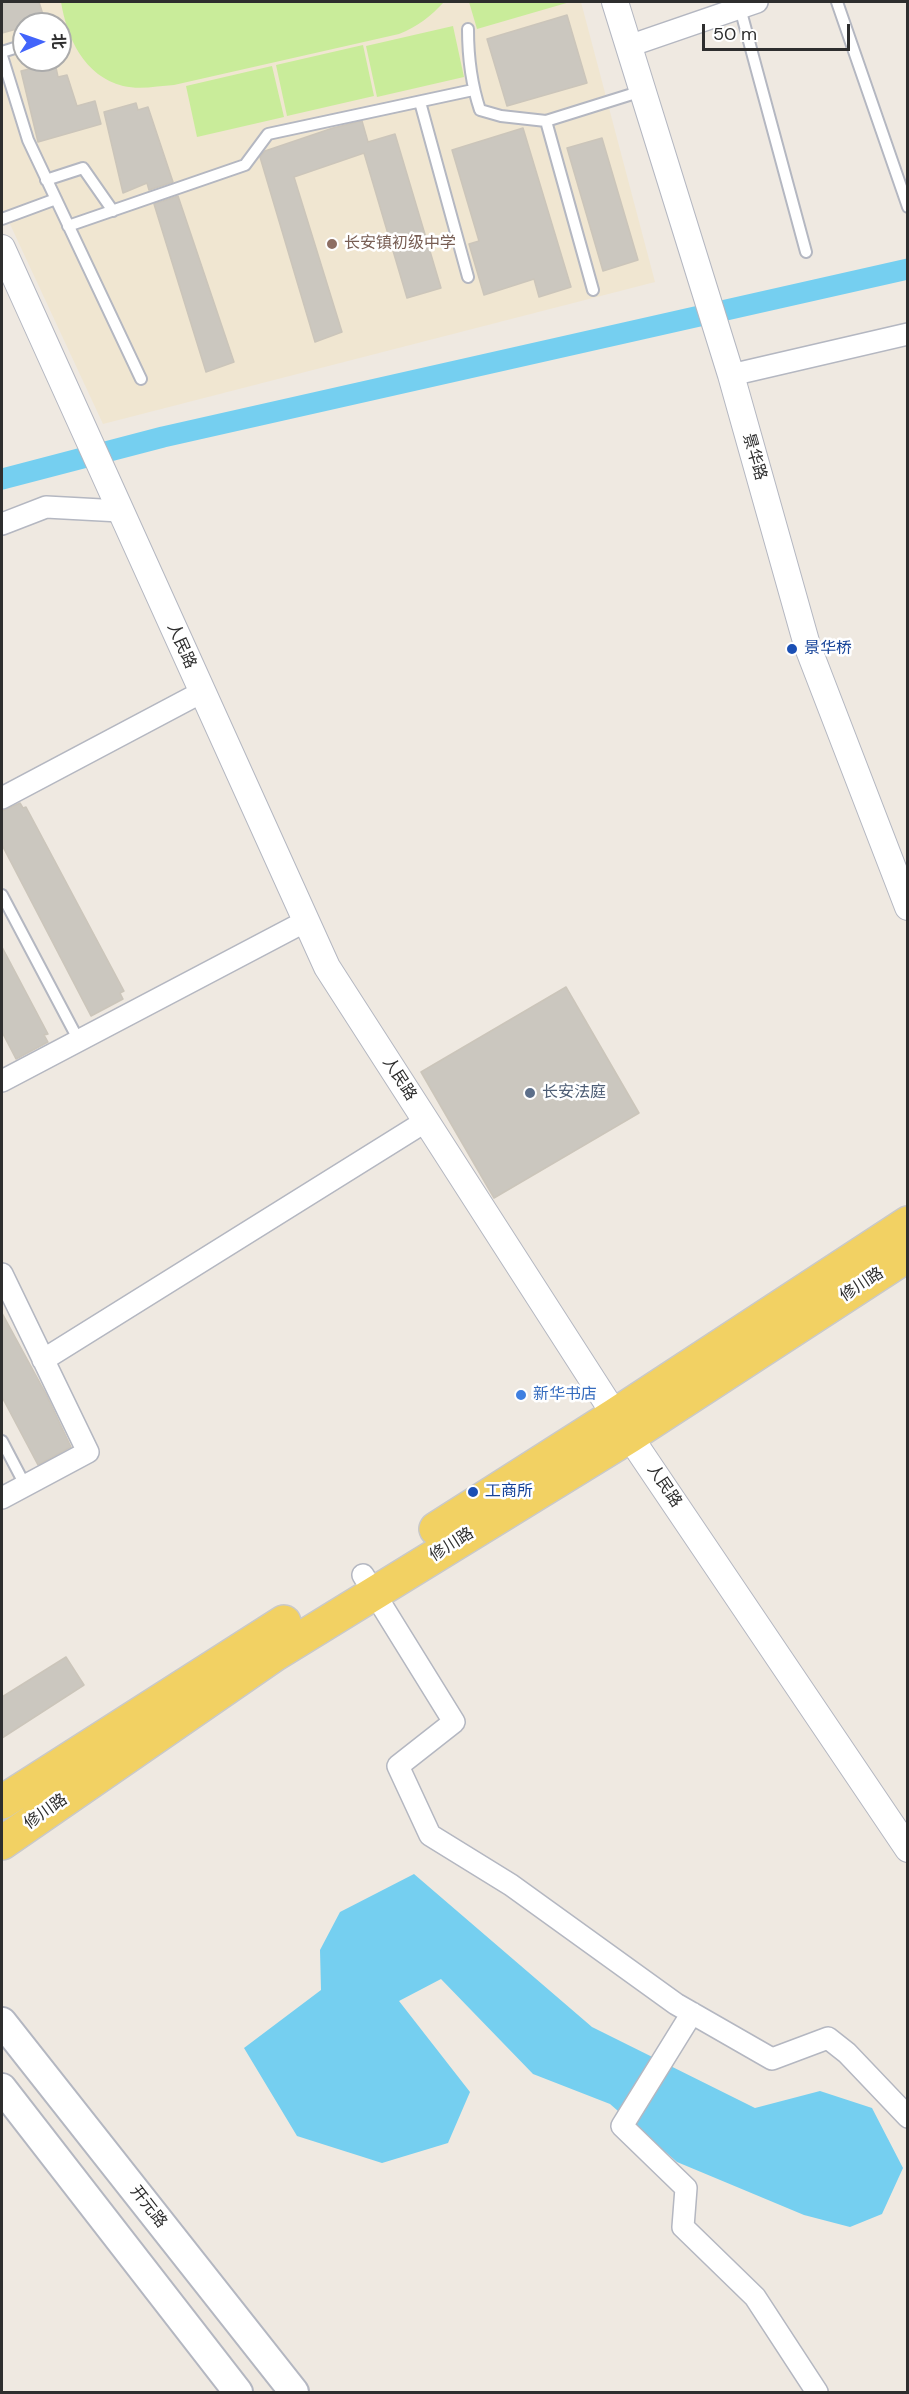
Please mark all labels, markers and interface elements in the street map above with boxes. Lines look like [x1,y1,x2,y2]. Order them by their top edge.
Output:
north arrow [12,12,72,72]
scale bar [705,12,854,50]
text: 50 m [713,22,757,46]
text: 北 [48,33,69,50]
place label: 长安镇初级中学 [344,234,456,254]
marker: 长安镇初级中学 [325,237,339,251]
street label: 景华路 [738,431,770,483]
street label: 人民路 [162,620,200,672]
place label: 景华桥 [804,639,852,659]
marker: 景华桥 [785,642,799,656]
street label: 人民路 [378,1054,420,1104]
place label: 长安法庭 [542,1083,606,1103]
marker: 长安法庭 [523,1086,537,1100]
street label: 修川路 [837,1264,887,1306]
place label: 新华书店 [533,1385,597,1405]
marker: 新华书店 [514,1388,528,1402]
street label: 人民路 [643,1461,685,1511]
place label: 工商所 [485,1482,533,1502]
marker: 工商所 [466,1485,480,1499]
street label: 修川路 [427,1524,477,1566]
street label: 修川路 [21,1790,71,1834]
street label: 开元路 [126,2182,170,2232]

